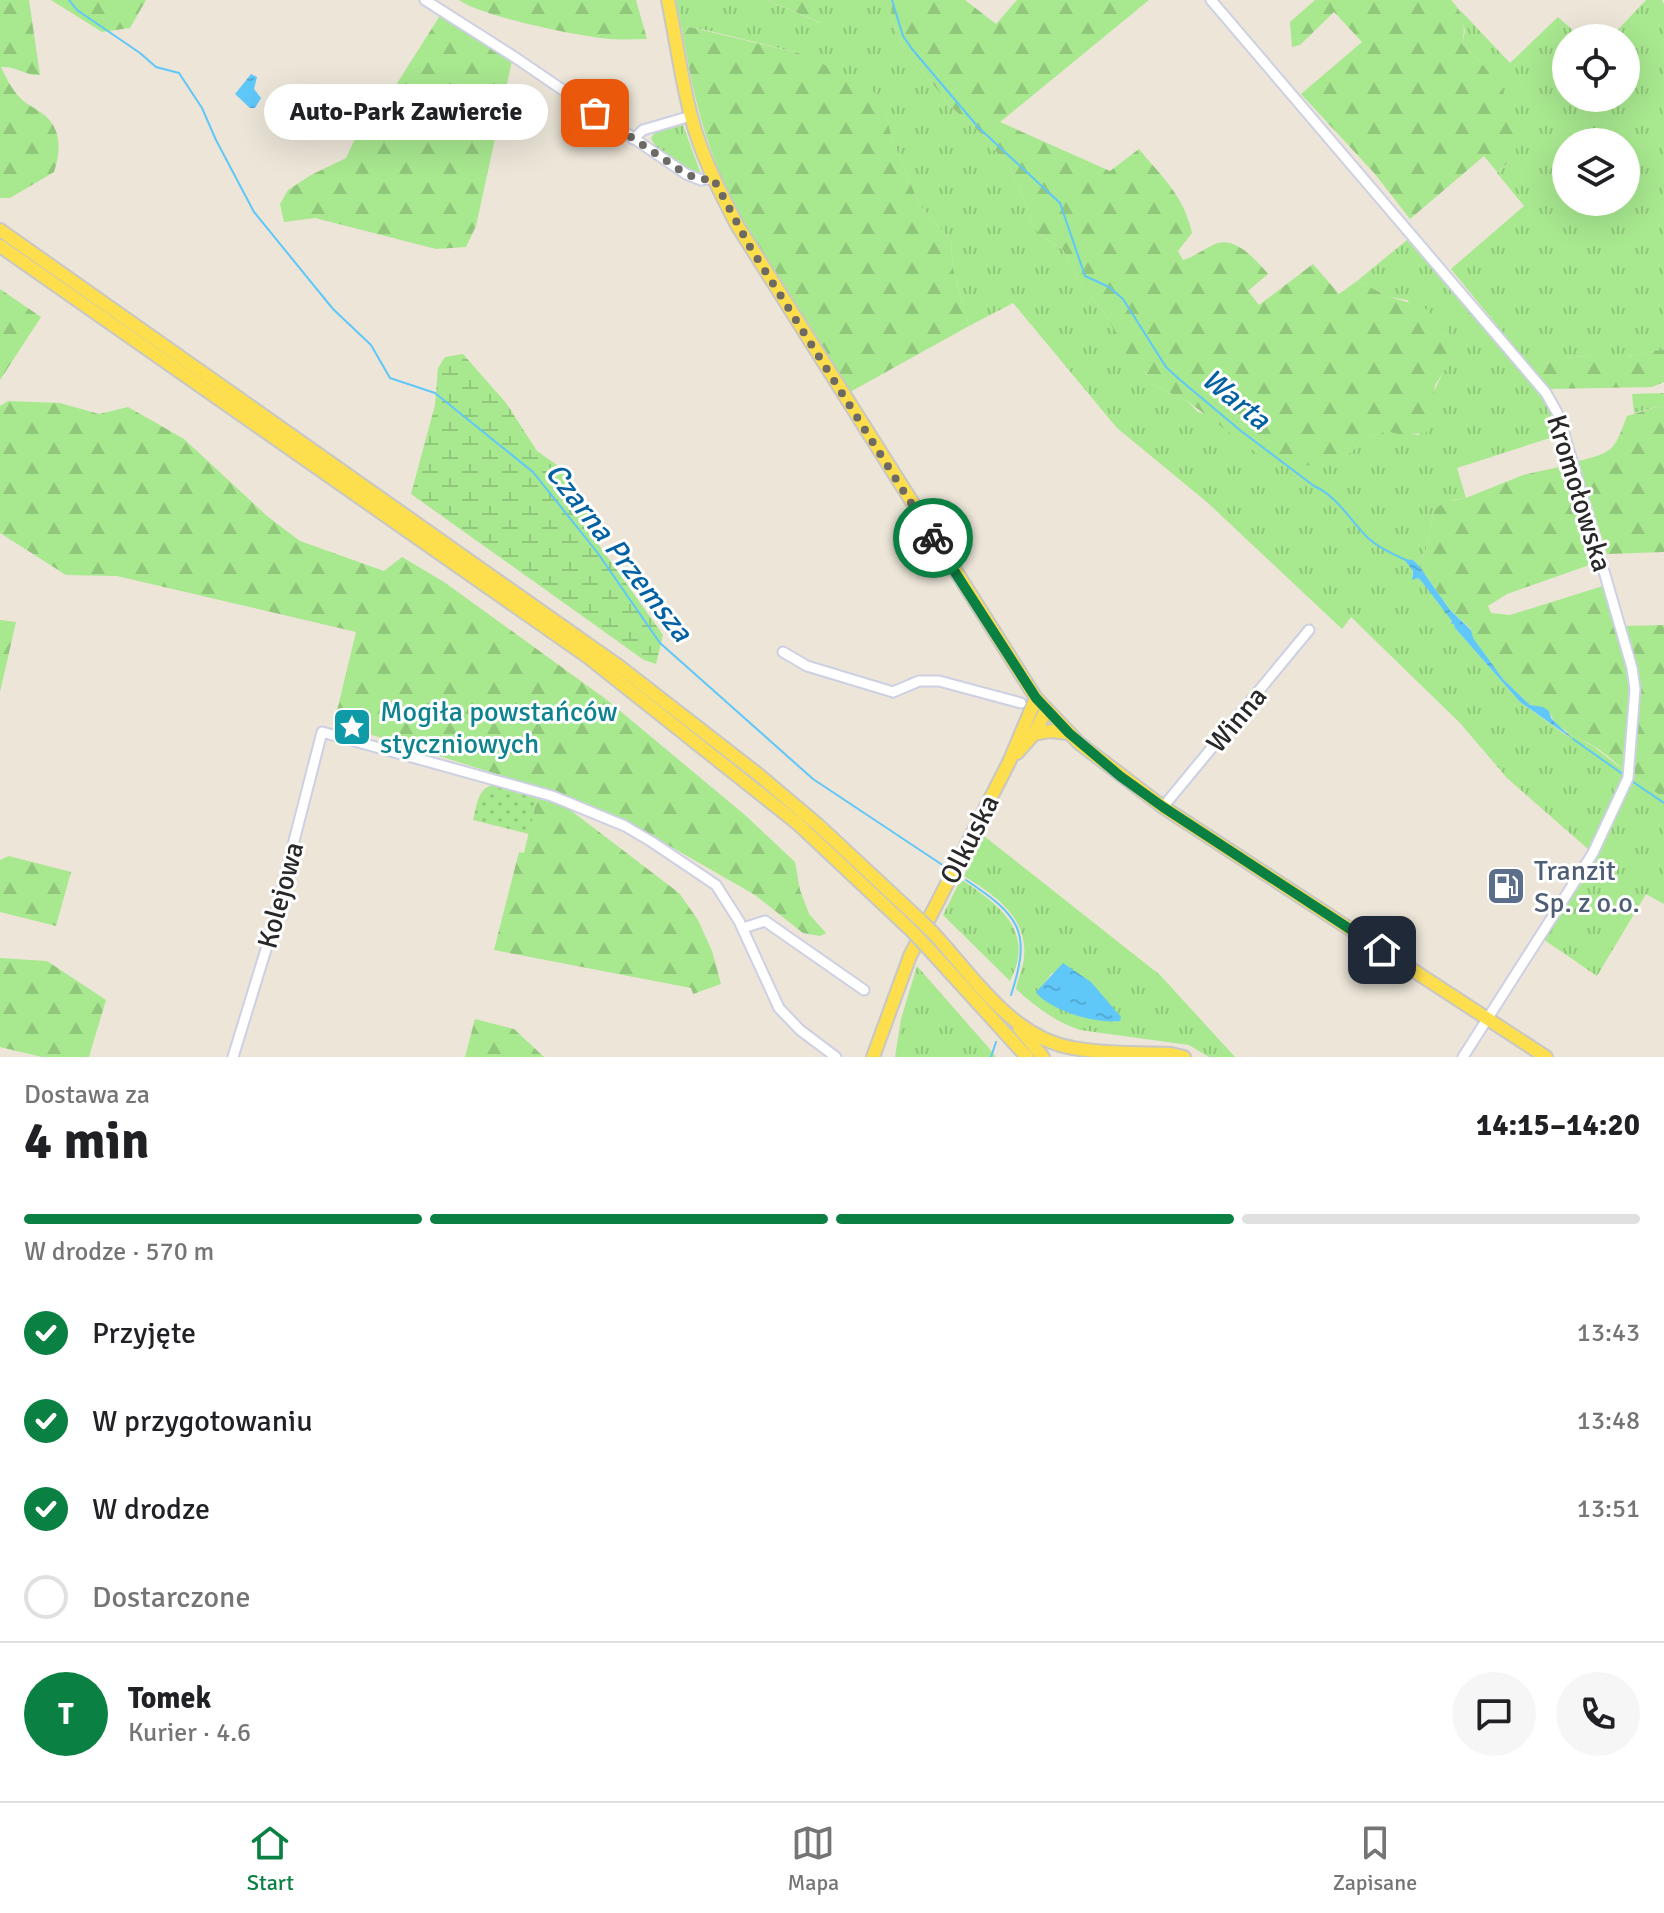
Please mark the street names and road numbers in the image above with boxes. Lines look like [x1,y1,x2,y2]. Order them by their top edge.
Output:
street label: Kromołowska [1539,411,1619,576]
street label: Winna [1199,680,1274,760]
street label: Olkuska [933,789,1007,890]
street label: Kolejowa [250,838,311,952]

